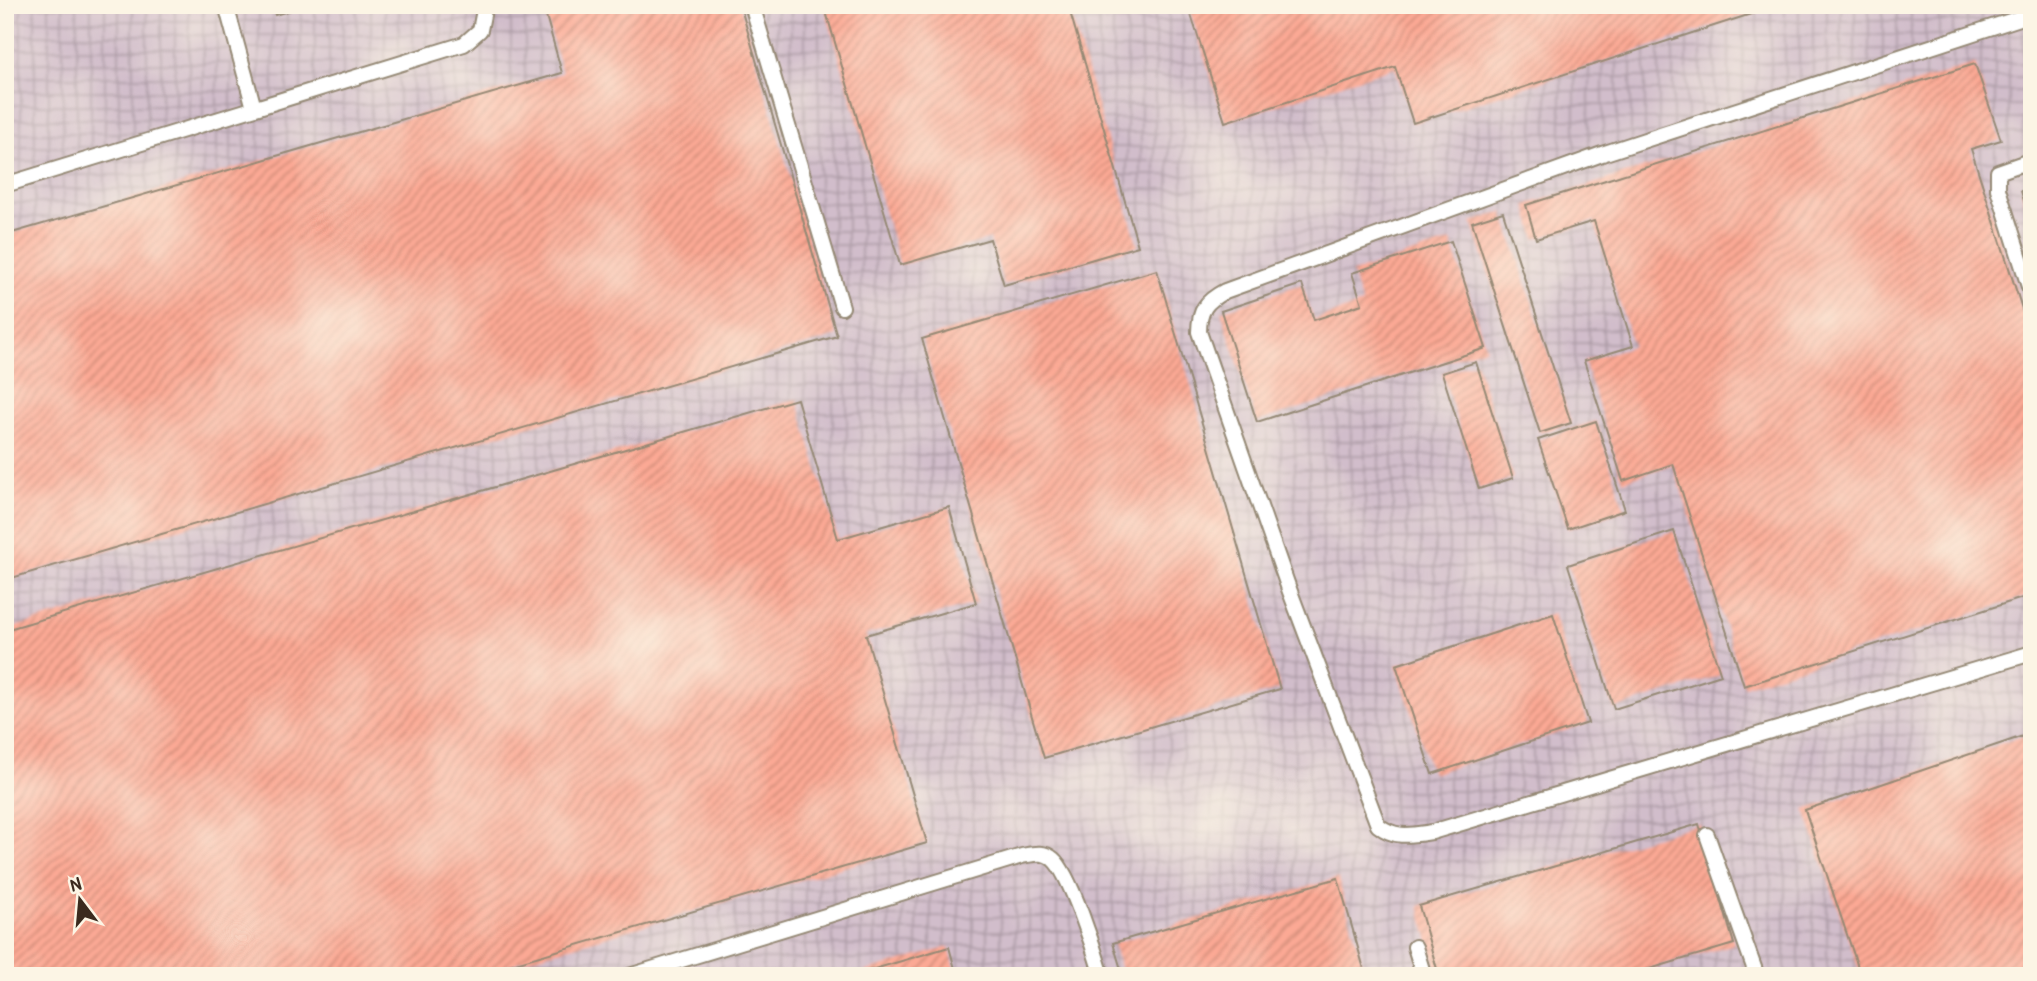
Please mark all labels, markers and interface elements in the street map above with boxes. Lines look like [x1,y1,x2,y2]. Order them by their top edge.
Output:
north arrow [46,866,116,936]
text: N [67,870,84,898]

